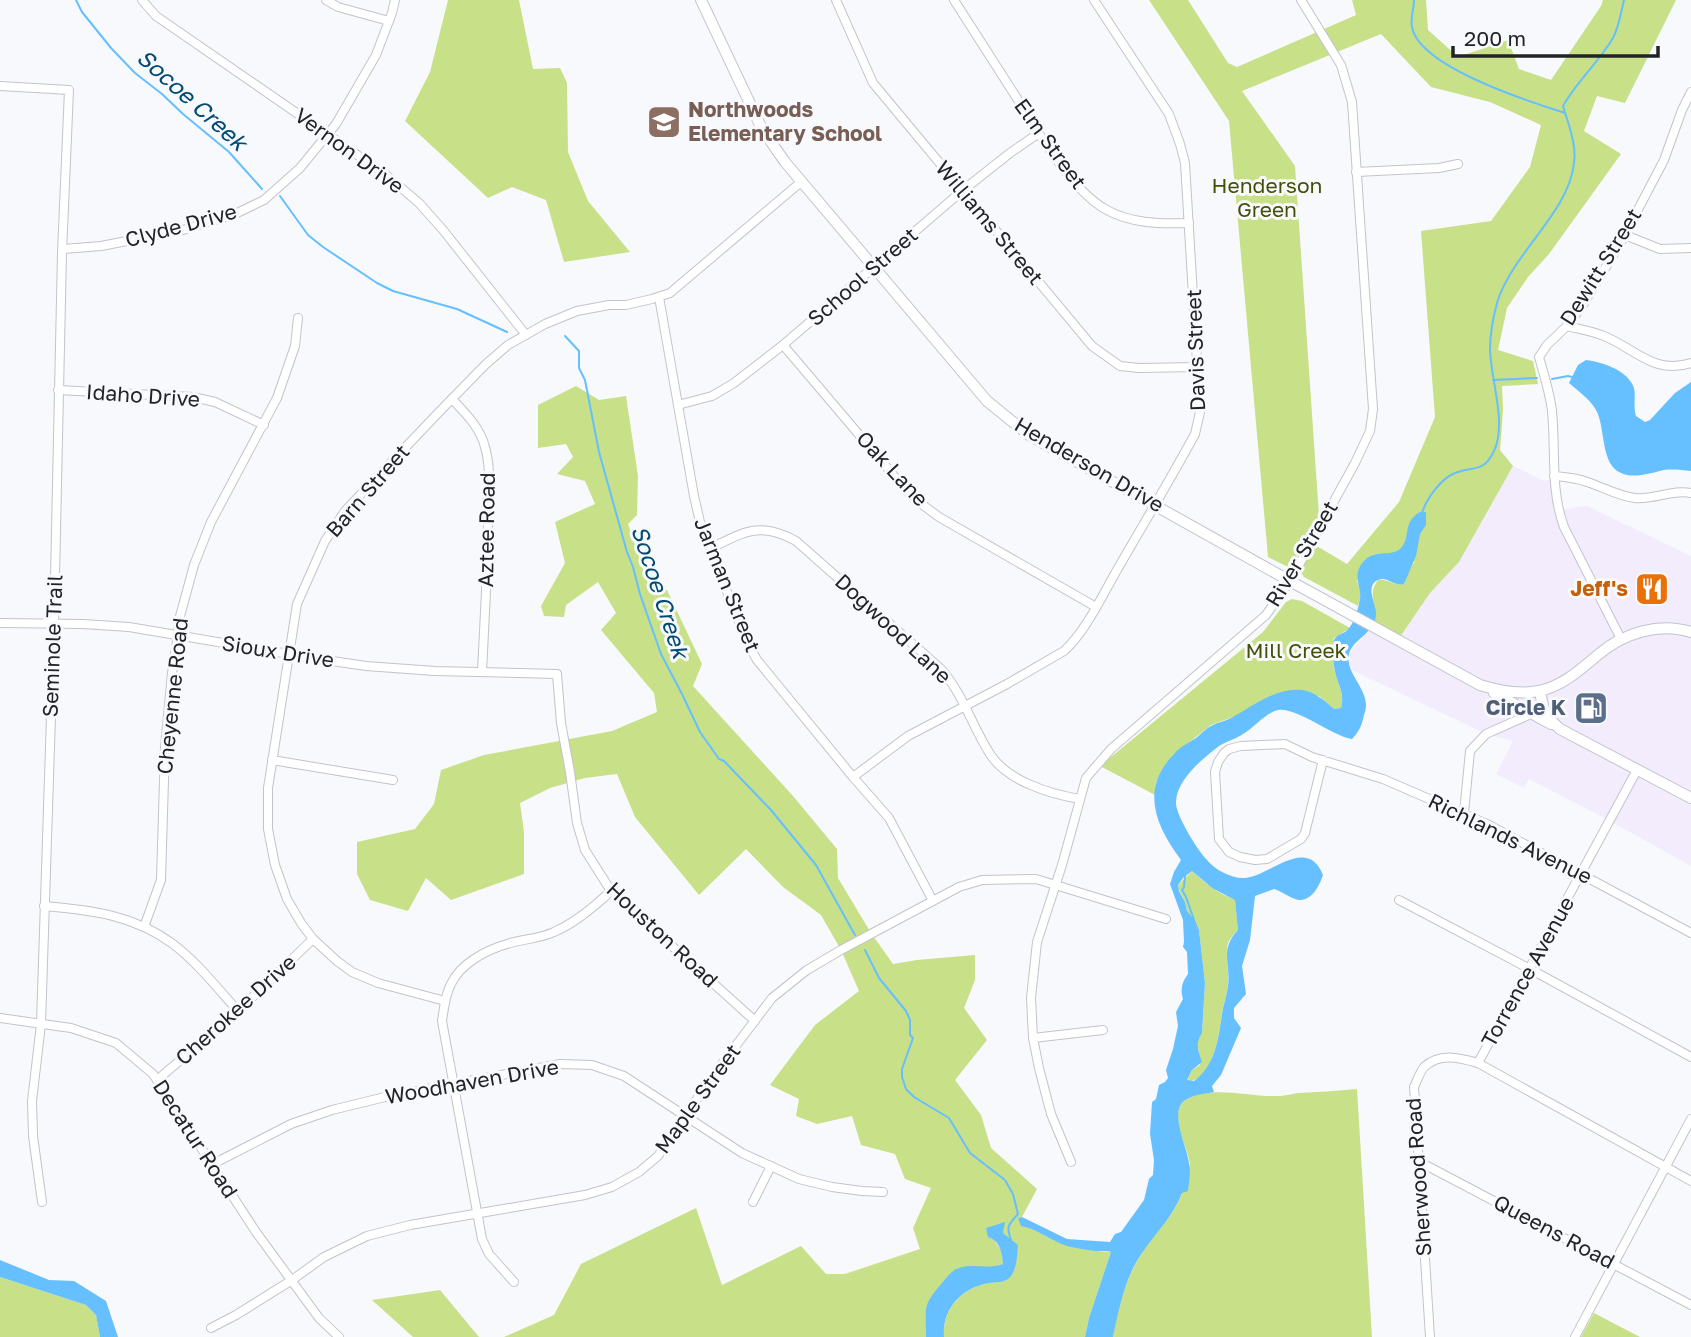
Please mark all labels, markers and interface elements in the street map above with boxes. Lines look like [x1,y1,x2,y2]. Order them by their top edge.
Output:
scale bar [1453,14,1658,58]
text: 200 m [1464,25,1526,51]
water label: Socoe Creek [132,43,255,157]
street label: Elm Street [1009,93,1092,194]
place label: Northwoods Elementary School [688,96,882,146]
street label: Vernon Drive [290,102,409,199]
school or university icon: Northwoods Elementary School [645,103,683,141]
street label: Williams Street [930,155,1049,290]
park label: Henderson Green [1212,172,1323,222]
street label: Clyde Drive [122,198,239,252]
street label: Dewitt Street [1554,203,1646,330]
street label: School Street [802,221,923,331]
street label: Davis Street [1180,289,1210,411]
street label: Idaho Drive [85,378,201,412]
street label: Henderson Drive [1010,411,1169,517]
street label: Oak Lane [851,425,934,511]
street label: Barn Street [320,439,415,542]
street label: Aztee Road [472,472,500,588]
street label: River Street [1259,496,1343,611]
street label: Jarman Street [689,514,767,656]
water label: Socoe Creek [626,522,696,664]
street label: Dogwood Lane [830,568,957,689]
restaurant icon: Jeff's [1633,570,1671,608]
street label: Seminole Trail [37,574,67,718]
place label: Jeff's [1570,575,1628,601]
street label: Cheyenne Road [151,616,193,775]
street label: Sioux Drive [220,629,336,673]
park label: Mill Creek [1246,637,1347,663]
fuel station icon: Circle K [1572,689,1610,727]
place label: Circle K [1486,694,1566,720]
street label: Richlands Avenue [1424,787,1597,889]
street label: Houston Road [602,876,724,993]
street label: Torrence Avenue [1475,892,1579,1051]
street label: Cherokee Drive [170,948,301,1070]
street label: Maple Street [649,1039,746,1158]
street label: Woodhaven Drive [383,1053,561,1109]
street label: Decatur Road [148,1074,244,1203]
street label: Sherwood Road [1399,1097,1437,1257]
street label: Queens Road [1489,1188,1619,1274]

